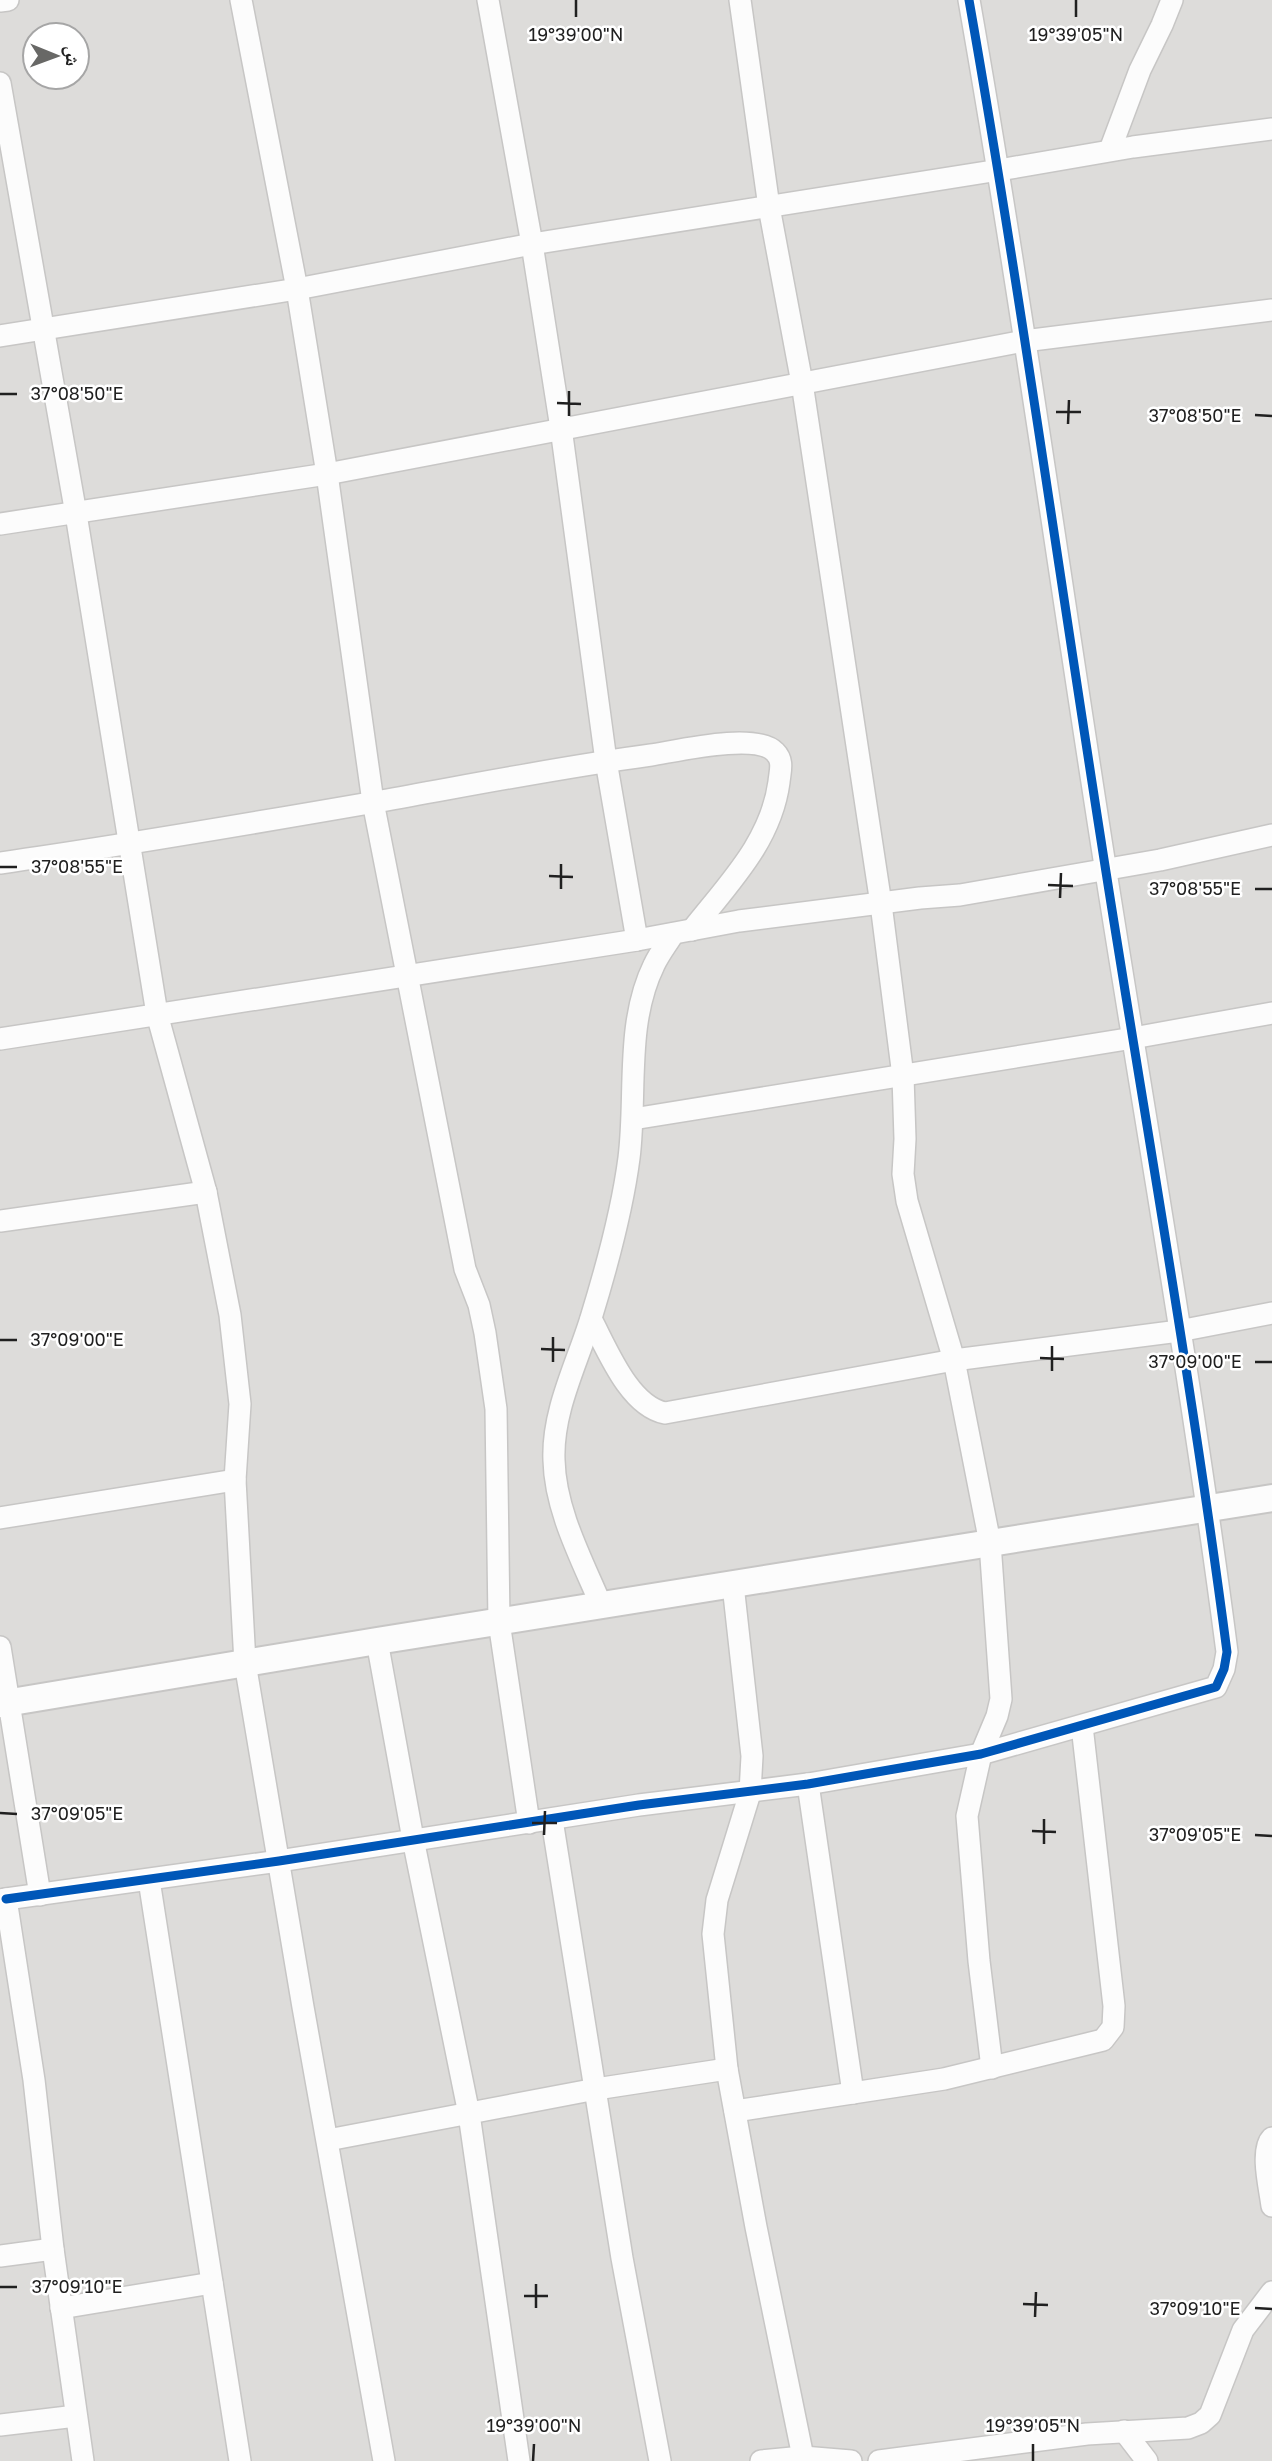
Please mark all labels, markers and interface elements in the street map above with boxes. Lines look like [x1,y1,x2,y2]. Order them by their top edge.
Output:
north arrow [21,21,91,91]
text: 19°39'00"N [528,23,624,45]
text: 19°39'05"N [1029,23,1123,45]
text: ش [61,46,85,67]
text: 37°08'50"E [31,382,123,404]
text: 37°08'50"E [1149,404,1241,426]
text: 37°08'55"E [31,855,123,877]
text: 37°08'55"E [1149,877,1241,899]
text: 37°09'00"E [30,1328,124,1350]
text: 37°09'00"E [1148,1350,1242,1372]
text: 37°09'05"E [31,1802,123,1824]
text: 37°09'05"E [1149,1823,1241,1845]
text: 37°09'10"E [32,2275,123,2297]
text: 37°09'10"E [1150,2297,1241,2319]
text: 19°39'00"N [486,2414,582,2436]
text: 19°39'05"N [986,2414,1080,2436]

